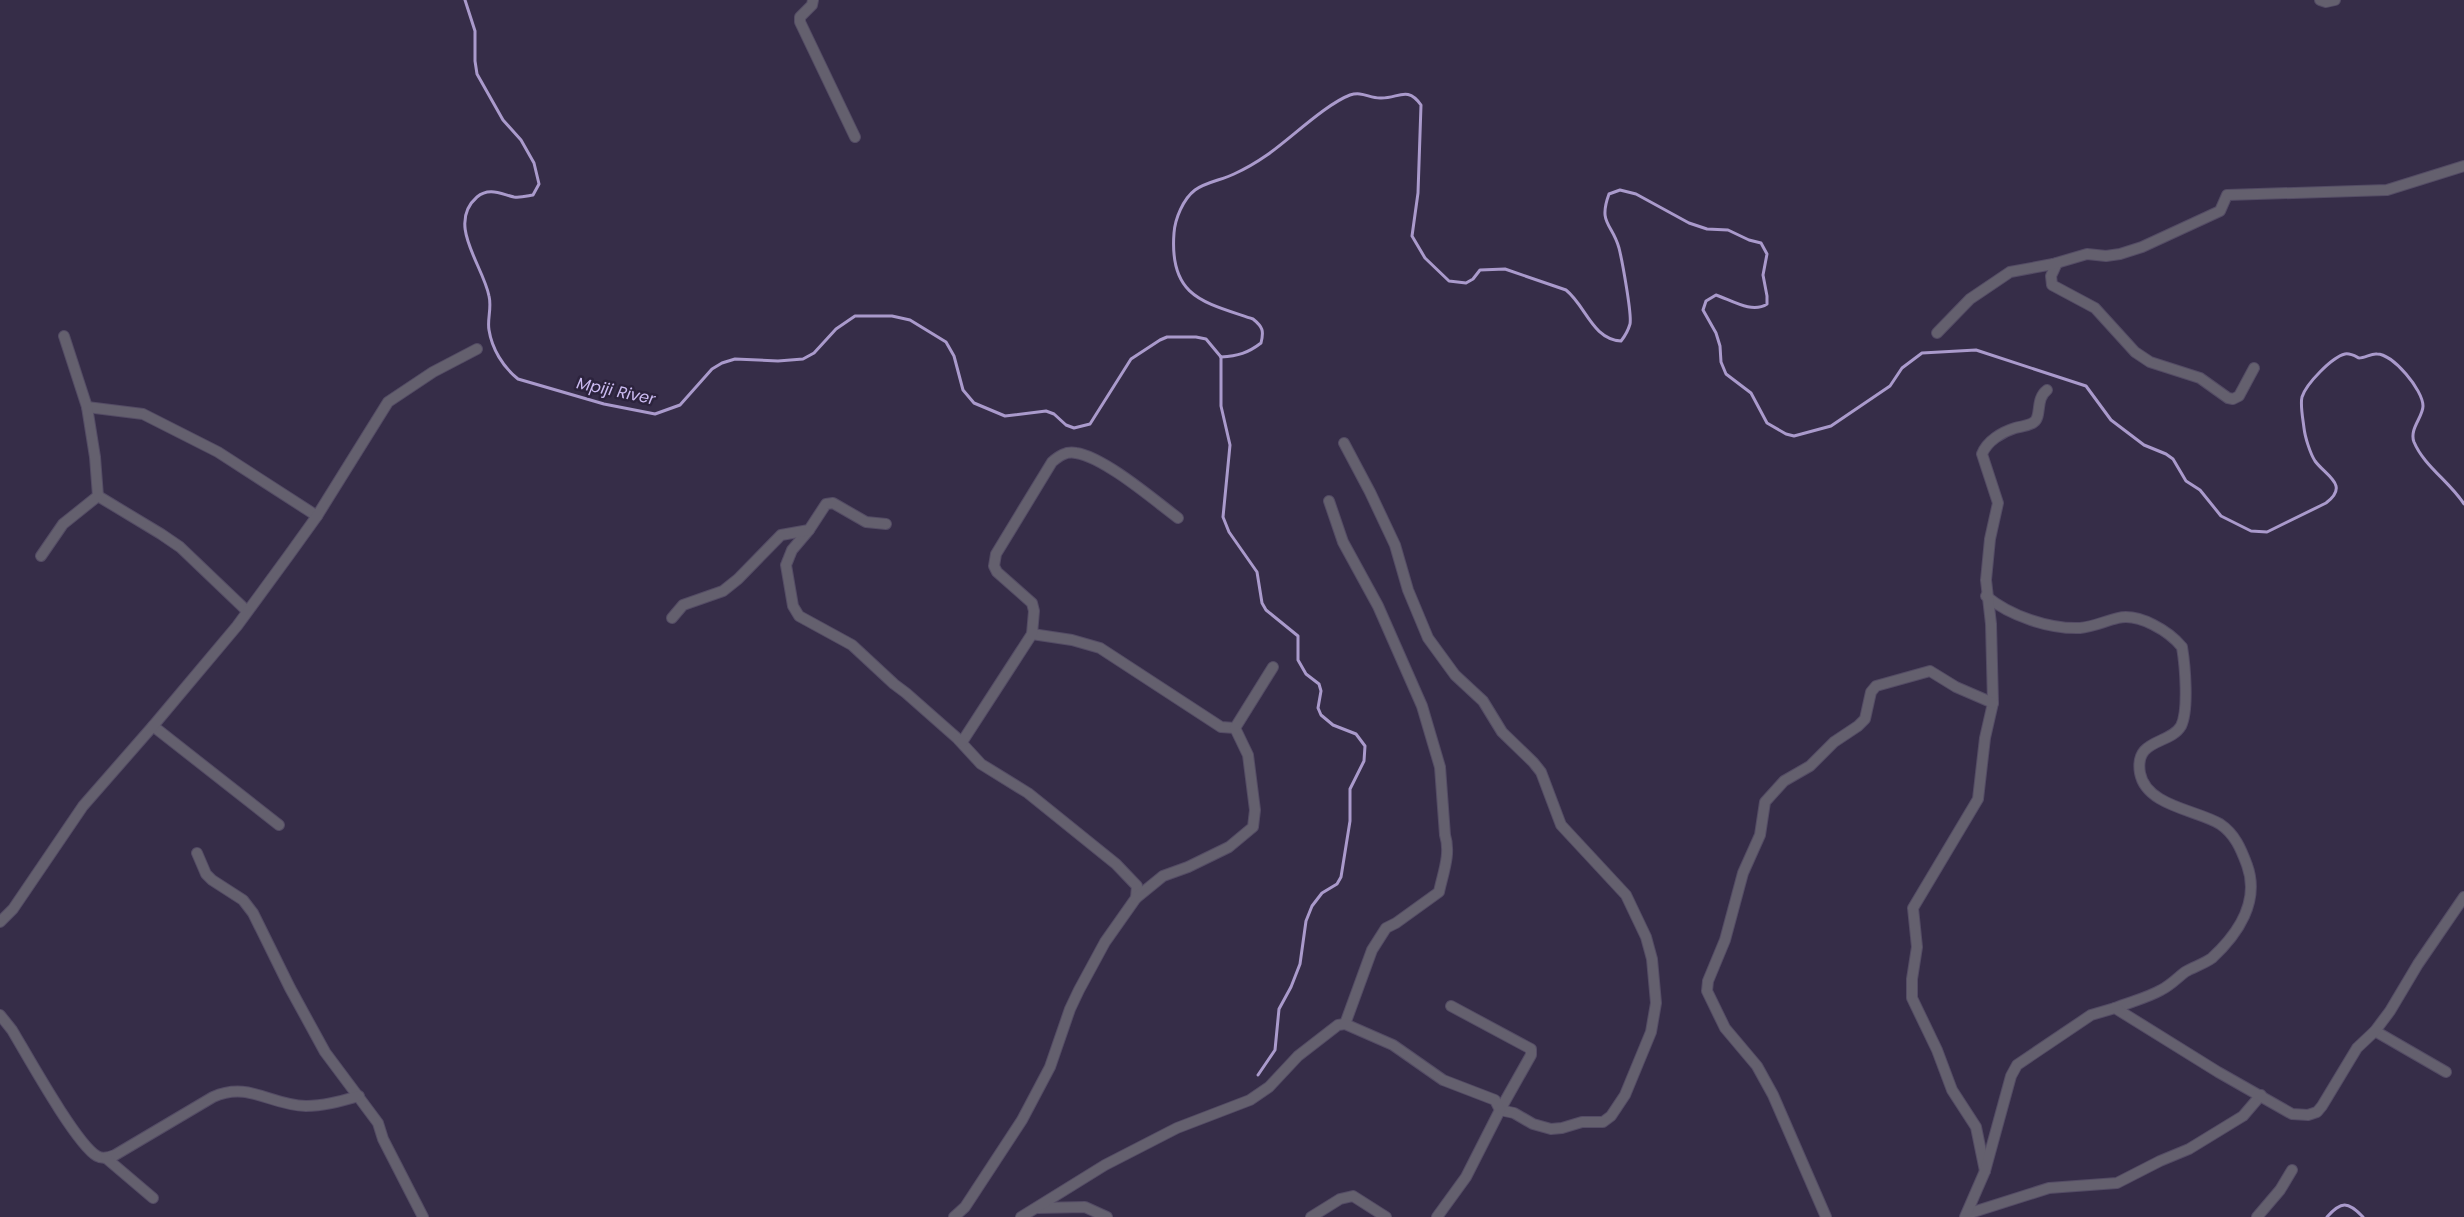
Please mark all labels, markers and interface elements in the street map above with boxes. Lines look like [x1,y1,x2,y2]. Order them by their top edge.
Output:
water label: Mpiji River [575,371,658,411]

